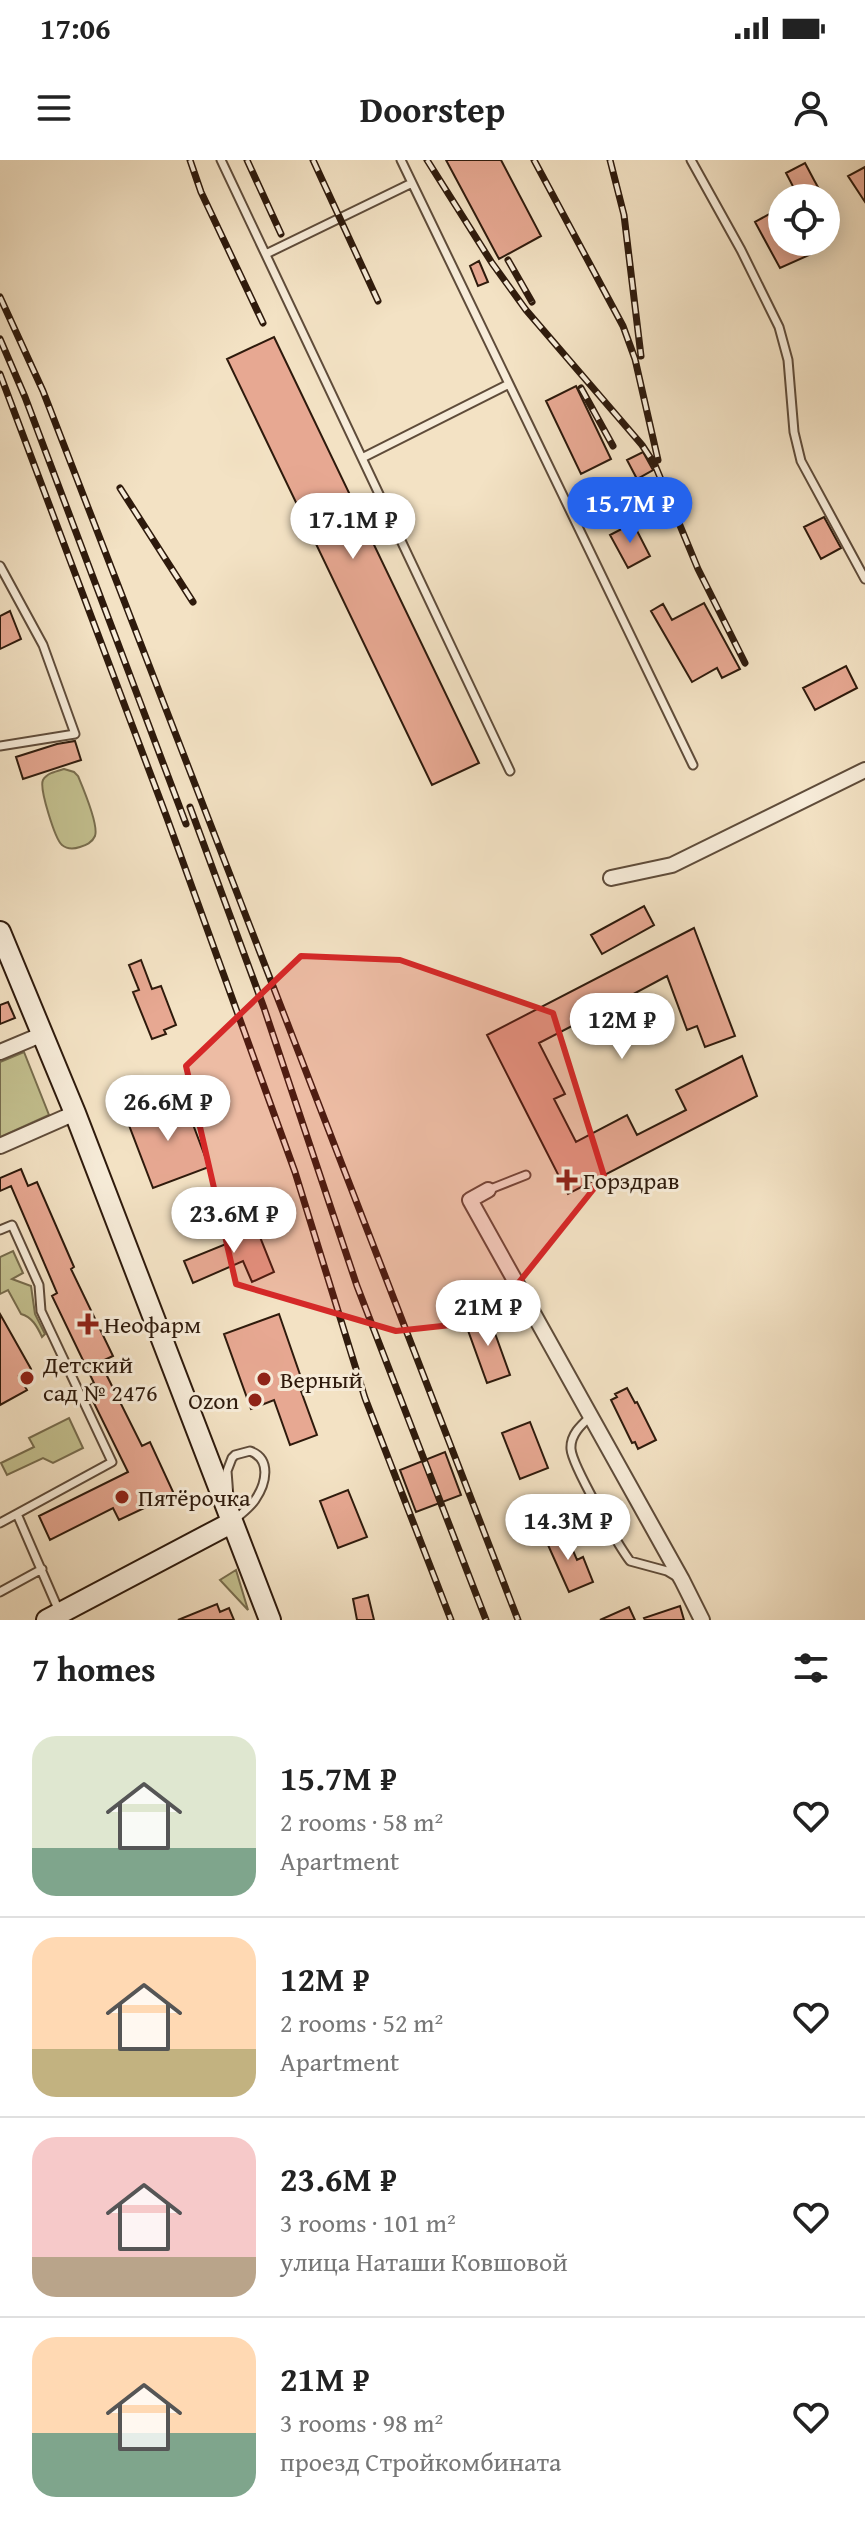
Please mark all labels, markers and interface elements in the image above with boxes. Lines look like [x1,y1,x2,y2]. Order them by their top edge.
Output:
text: 17:06 [40,6,111,50]
text: Doorstep [360,82,505,135]
icon: menu [32,86,76,130]
icon: person [789,86,833,130]
map controls [768,184,840,256]
button: locate [768,184,840,256]
pin: 15.7M ₽ [556,477,704,545]
text: 15.7M ₽ [585,483,675,522]
pin: 17.1M ₽ [279,493,427,561]
text: 17.1M ₽ [308,499,398,538]
pin: 12M ₽ [566,993,678,1061]
text: 12M ₽ [588,999,656,1038]
pin: 26.6M ₽ [94,1075,242,1143]
text: 26.6M ₽ [123,1081,213,1120]
place label: Горздрав [583,1163,679,1198]
marker: Горздрав [558,1171,576,1189]
pin: 23.6M ₽ [160,1187,308,1255]
text: 23.6M ₽ [189,1193,279,1232]
pin: 21M ₽ [432,1280,544,1348]
text: 21M ₽ [454,1286,522,1325]
place label: Неофарм [104,1307,201,1342]
marker: Неофарм [79,1315,97,1333]
place label: Детский сад № 2476 [42,1347,158,1410]
place label: Верный [280,1362,363,1397]
marker: Детский сад № 2476 [18,1369,36,1387]
marker: Верный [255,1370,273,1388]
place label: Ozon [188,1383,240,1418]
marker: Ozon [246,1391,264,1409]
place label: Пятёрочка [138,1480,251,1515]
marker: Пятёрочка [113,1488,131,1506]
pin: 14.3M ₽ [494,1494,642,1562]
text: 14.3M ₽ [523,1500,613,1539]
text: 7 homes [32,1644,156,1693]
icon: filters [789,1646,833,1690]
text: 15.7M ₽ [280,1753,397,1802]
icon: home [96,1768,192,1864]
icon: heart [789,1794,833,1838]
text: 2 rooms · 58 m² [280,1802,443,1841]
text: Apartment [280,1841,399,1880]
text: 12M ₽ [280,1954,370,2003]
icon: home [96,1969,192,2065]
icon: heart [789,1995,833,2039]
text: 2 rooms · 52 m² [280,2003,443,2042]
text: Apartment [280,2042,399,2081]
text: 23.6M ₽ [280,2154,397,2203]
icon: home [96,2169,192,2265]
icon: heart [789,2195,833,2239]
text: 3 rooms · 101 m² [280,2203,456,2242]
text: улица Наташи Ковшовой [280,2242,568,2281]
text: 21M ₽ [280,2354,370,2403]
icon: home [96,2369,192,2465]
icon: heart [789,2395,833,2439]
text: 3 rooms · 98 m² [280,2403,443,2442]
text: проезд Стройкомбината [280,2442,561,2481]

